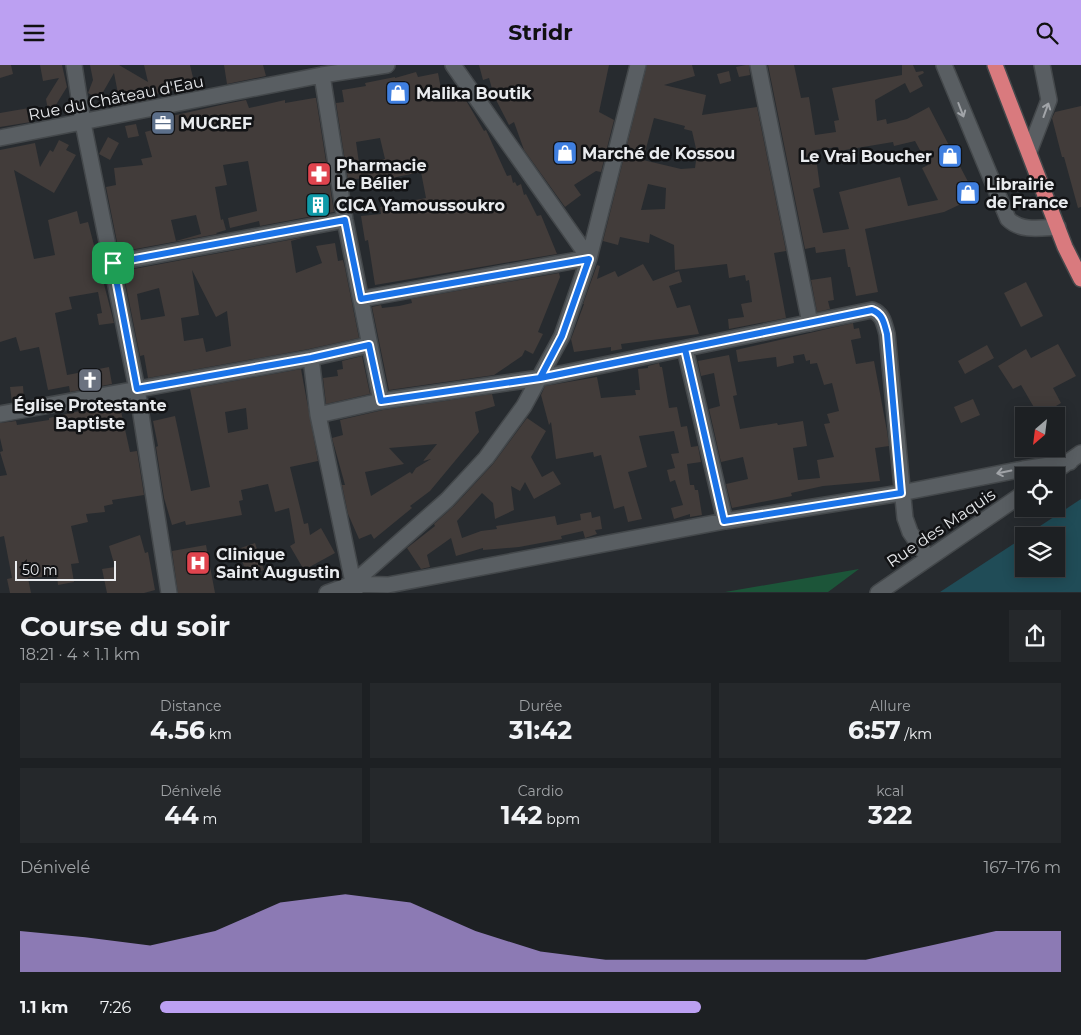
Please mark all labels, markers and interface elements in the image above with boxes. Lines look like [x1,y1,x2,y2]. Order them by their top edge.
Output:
icon: menu [20,19,48,47]
text: Stridr [508,19,573,46]
icon: search [1033,19,1061,47]
street label: Rue du Château d'Eau [27,72,205,124]
shop icon: Malika Boutik [385,80,411,106]
place label: Malika Boutik [416,84,532,103]
one-way arrow [1042,102,1051,118]
one-way arrow [958,103,967,118]
office icon: MUCREF [150,110,176,136]
place label: MUCREF [180,114,252,133]
shop icon: Marché de Kossou [552,140,578,166]
shop icon: Le Vrai Boucher [937,143,963,169]
place label: Marché de Kossou [582,144,735,163]
place label: Le Vrai Boucher [800,147,932,166]
place label: Pharmacie Le Bélier [336,156,427,193]
pharmacy icon: Pharmacie Le Bélier [306,161,332,187]
place label: Librairie de France [986,175,1068,212]
shop icon: Librairie de France [955,180,981,206]
building icon: CICA Yamoussoukro [305,192,331,218]
place label: CICA Yamoussoukro [336,196,505,215]
pin [92,242,134,284]
icon: arrive [99,249,127,277]
church icon: Église Protestante Baptiste [77,367,103,393]
place label: Église Protestante Baptiste [13,396,167,433]
north arrow [1015,407,1065,457]
map controls [1015,407,1065,577]
button: locate [1015,467,1065,517]
one-way arrow [997,468,1013,477]
street label: Rue des Maquis [883,484,999,571]
button: layers [1015,527,1065,577]
place label: Clinique Saint Augustin [216,545,340,582]
hospital icon: Clinique Saint Augustin [185,550,211,576]
scale bar [15,557,116,581]
text: 50 m [22,561,58,579]
text: Course du soir [20,609,230,643]
button: share [1009,610,1061,662]
text: 18:21 · 4 × 1.1 km [20,645,140,664]
text: Distance [160,697,222,715]
text: Durée [519,697,562,715]
text: Allure [870,697,911,715]
text: 4.56 [150,715,205,745]
text: 31:42 [509,715,572,745]
text: 6:57 [848,715,901,745]
text: km [205,725,232,743]
text: /km [901,725,932,743]
text: Dénivelé [160,782,221,800]
text: Cardio [518,782,563,800]
text: kcal [876,782,904,800]
text: 44 [164,800,199,830]
text: 142 [501,800,543,830]
text: 322 [868,800,912,830]
text: m [199,810,217,828]
text: bpm [543,810,580,828]
text: Dénivelé [20,858,90,877]
text: 167–176 m [983,858,1061,877]
text: 1.1 km [20,998,68,1017]
text: 7:26 [100,998,131,1017]

